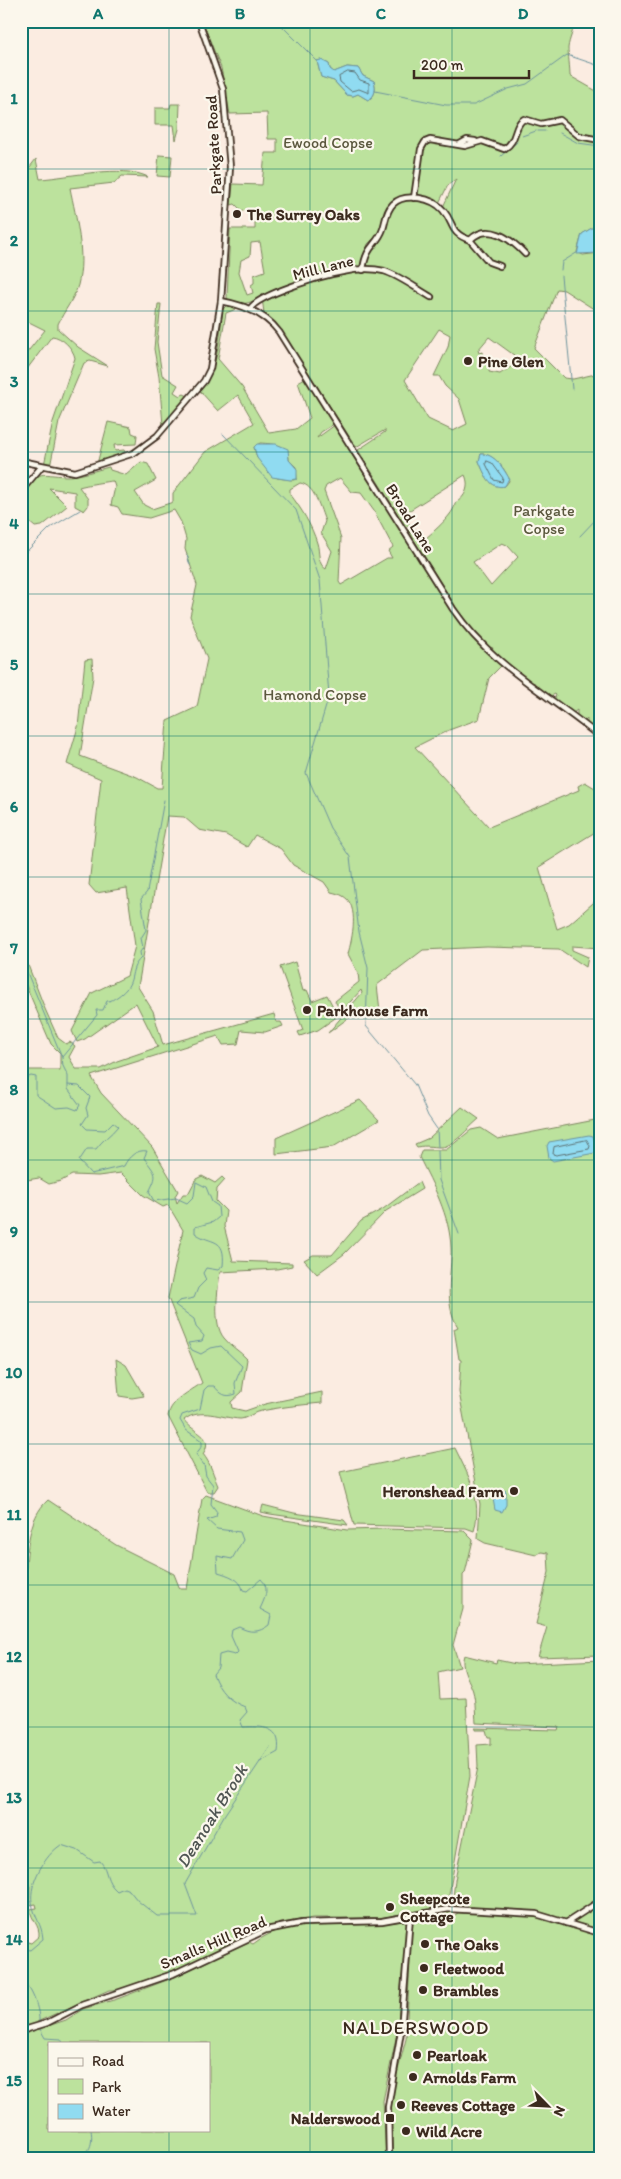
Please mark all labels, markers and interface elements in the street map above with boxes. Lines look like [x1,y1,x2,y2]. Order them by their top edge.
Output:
text: A [92,4,104,23]
text: B [235,4,246,23]
text: C [376,4,387,23]
text: D [518,4,529,23]
scale bar [414,48,528,80]
text: 200 m [421,56,464,74]
text: 1 [10,89,18,108]
street label: Parkgate Road [201,95,226,195]
park label: Ewood Copse [283,133,373,152]
place label: The Surrey Oaks [246,205,360,225]
marker: The Surrey Oaks [231,208,243,220]
text: 2 [10,231,19,250]
street label: Mill Lane [291,251,356,284]
place label: Pine Glen [478,352,545,371]
marker: Pine Glen [462,355,474,367]
text: 3 [10,372,19,391]
street label: Broad Lane [382,480,439,556]
park label: Parkgate Copse [513,501,575,538]
text: 4 [9,514,19,533]
text: 5 [10,655,19,674]
park label: Hamond Copse [263,685,367,704]
text: 6 [10,797,19,816]
text: 7 [9,939,18,958]
place label: Parkhouse Farm [317,1001,428,1020]
marker: Parkhouse Farm [301,1004,313,1016]
text: 8 [10,1080,19,1099]
text: 9 [10,1222,18,1241]
text: 10 [5,1363,23,1382]
place label: Heronshead Farm [382,1482,505,1501]
marker: Heronshead Farm [508,1485,520,1497]
text: 11 [7,1505,22,1524]
text: 12 [6,1647,23,1666]
water label: Deanoak Brook [171,1759,253,1872]
text: 13 [6,1788,22,1807]
place label: Sheepcote Cottage [400,1889,470,1927]
marker: Sheepcote Cottage [384,1901,396,1913]
street label: Smalls Hill Road [157,1911,269,1973]
text: 14 [5,1930,23,1949]
place label: The Oaks [434,1935,499,1954]
marker: The Oaks [419,1938,431,1950]
place label: Fleetwood [434,1959,504,1978]
marker: Fleetwood [418,1962,430,1974]
place label: Brambles [433,1981,499,2000]
marker: Brambles [417,1984,429,1996]
district label: NALDERSWOOD [343,2016,489,2039]
legend [48,2042,210,2132]
place label: Pearloak [427,2046,488,2065]
marker: Pearloak [411,2049,423,2061]
text: Road [92,2052,125,2070]
place label: Arnolds Farm [422,2068,517,2087]
text: 15 [6,2071,23,2090]
marker: Arnolds Farm [407,2071,419,2083]
text: Park [92,2078,122,2096]
north arrow [524,2082,574,2132]
place label: Reeves Cottage [411,2096,516,2116]
marker: Reeves Cottage [395,2099,407,2111]
text: Water [92,2102,131,2120]
text: N [550,2103,569,2119]
place label: Nalderswood [291,2109,380,2128]
marker: Nalderswood [384,2112,396,2124]
place label: Wild Acre [416,2122,483,2141]
marker: Wild Acre [400,2125,412,2137]

